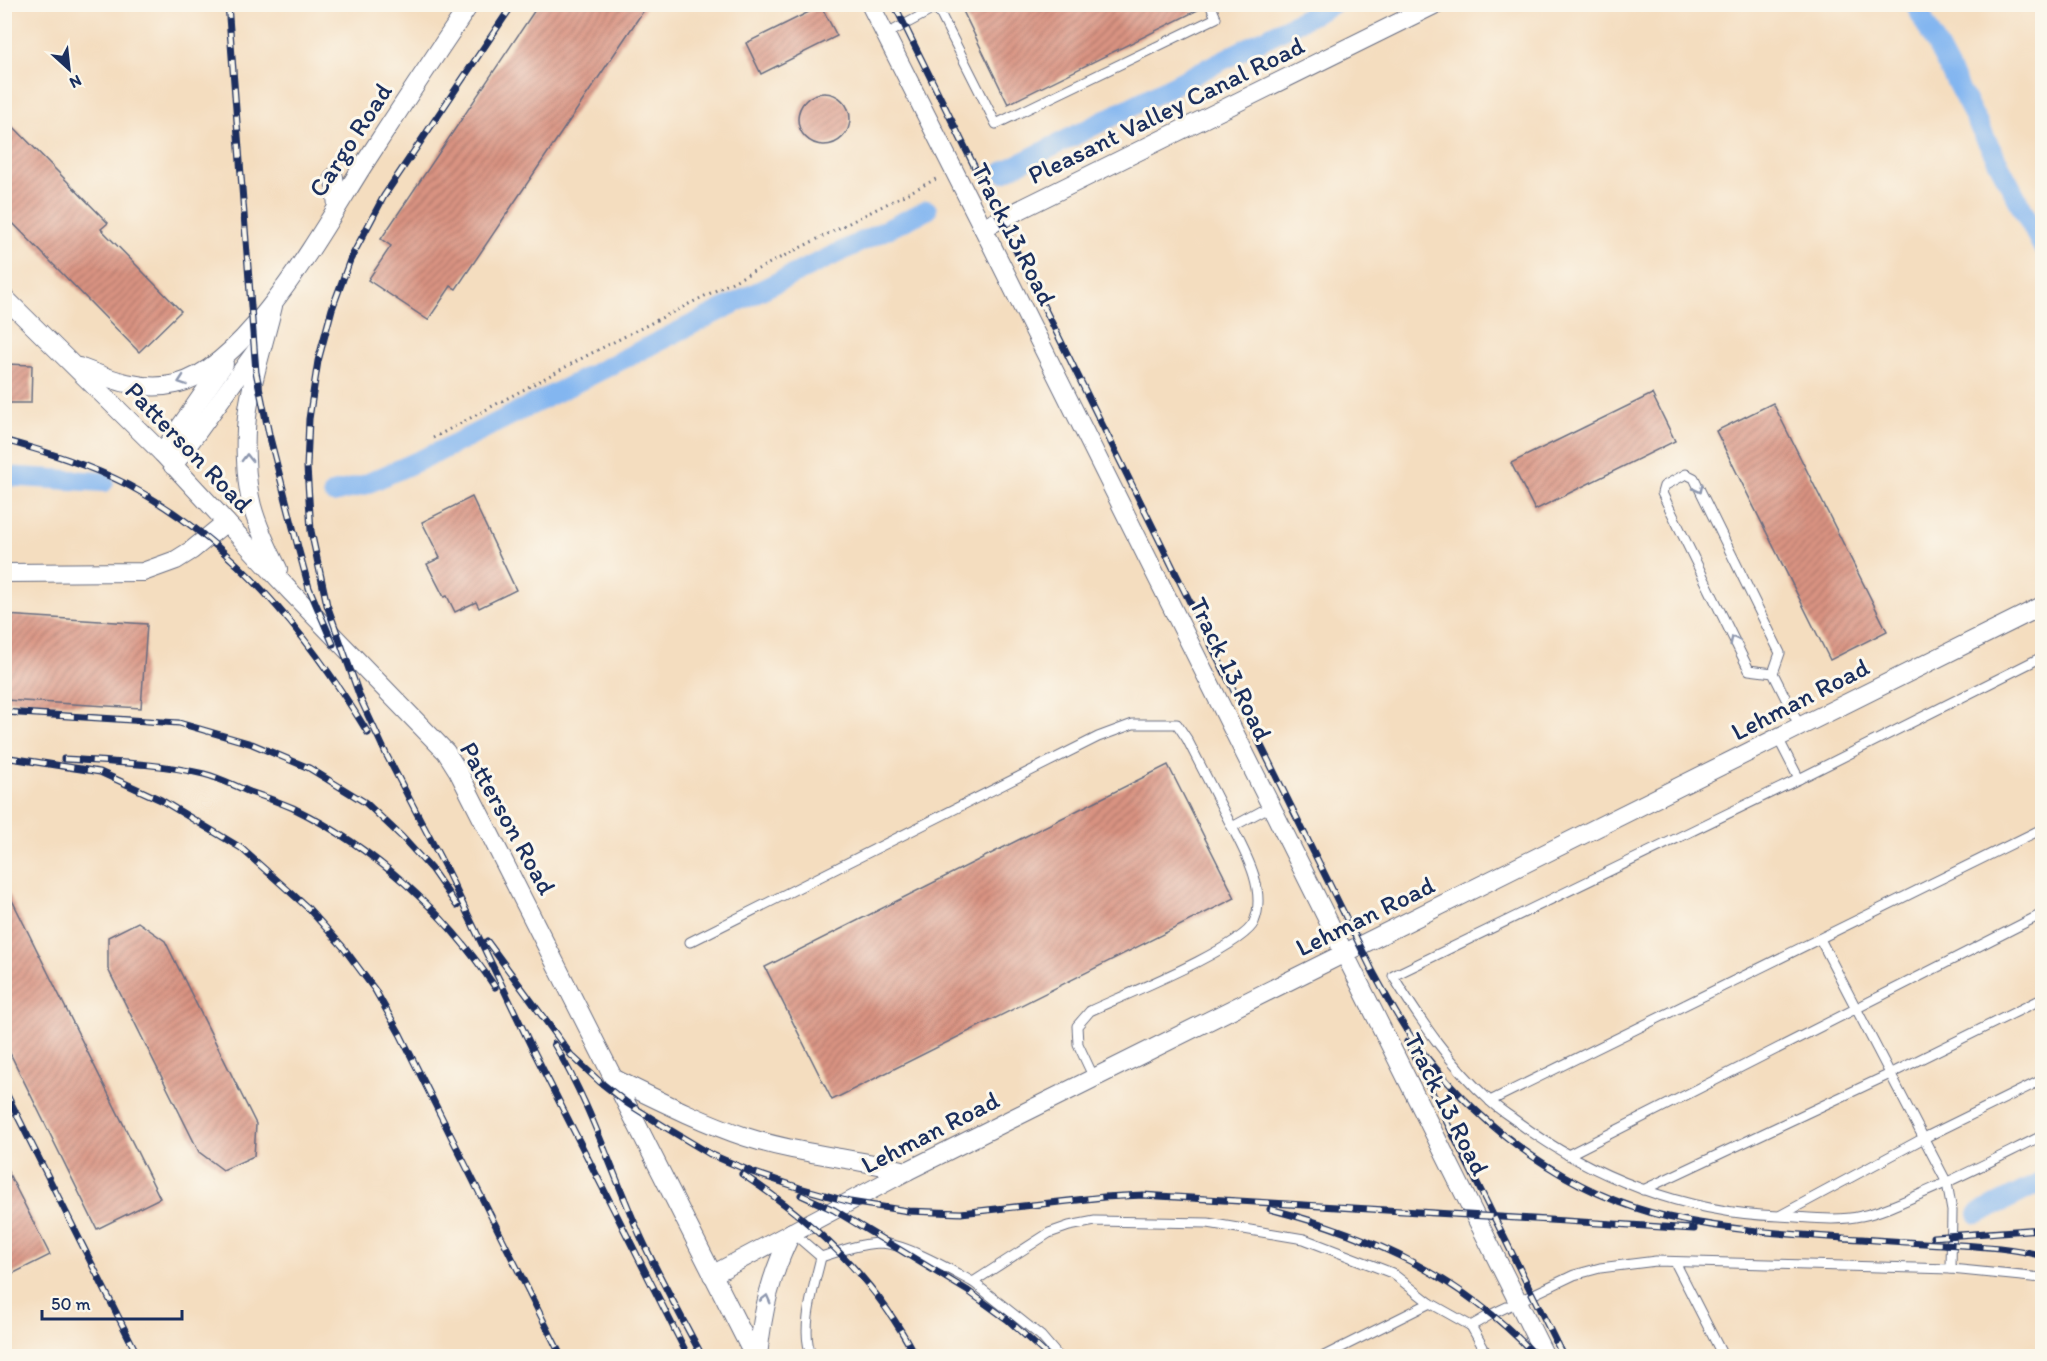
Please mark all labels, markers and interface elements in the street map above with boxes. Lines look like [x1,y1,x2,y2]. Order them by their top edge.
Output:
street label: Pleasant Valley Canal Road [1022,29,1310,191]
north arrow [39,39,99,99]
text: N [66,71,85,93]
street label: Cargo Road [301,77,399,203]
street label: Track 13 Road [964,157,1064,311]
one-way arrow [177,374,188,387]
street label: Patterson Road [118,375,260,520]
one-way arrow [241,453,253,462]
one-way arrow [1692,482,1703,493]
street label: Track 13 Road [1182,592,1280,747]
one-way arrow [1729,635,1741,646]
street label: Lehman Road [1726,650,1875,747]
street label: Patterson Road [453,736,564,901]
street label: Lehman Road [1290,868,1440,963]
street label: Track 13 Road [1397,1027,1497,1181]
street label: Lehman Road [856,1083,1005,1180]
scale bar [42,1283,182,1321]
text: 50 m [51,1293,91,1315]
one-way arrow [759,1294,771,1305]

